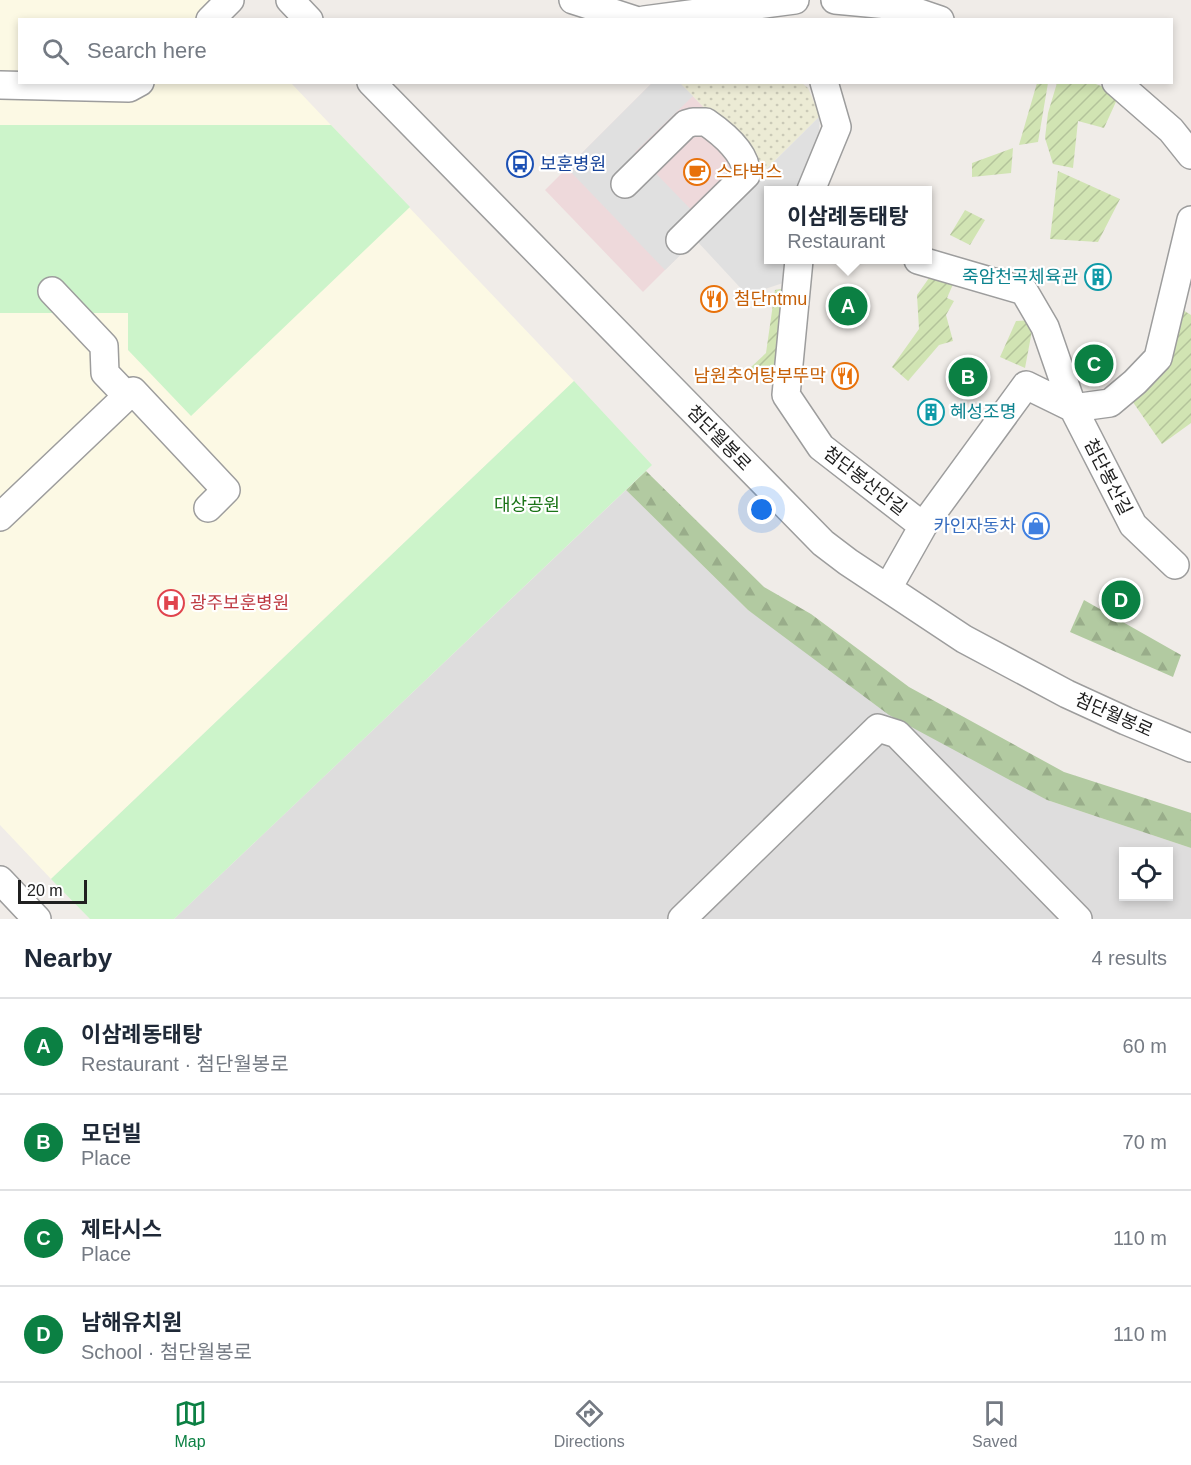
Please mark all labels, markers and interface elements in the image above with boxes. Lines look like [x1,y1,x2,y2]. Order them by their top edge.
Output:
search box [18,18,1173,84]
icon: search [39,35,72,68]
text: Search here [87,38,207,63]
bus stop icon: 보훈병원 [505,149,535,179]
place label: 보훈병원 [540,154,606,174]
cafe icon: 스타벅스 [682,157,712,187]
place label: 스타벅스 [716,162,782,182]
popup [764,186,932,264]
text: 이삼례동태탕 [787,204,909,229]
text: Restaurant [787,230,885,252]
building icon: 죽암천곡체육관 [1083,262,1113,292]
place label: 죽암천곡체육관 [962,267,1078,287]
restaurant icon: 첨단ntmu [699,284,729,314]
pin: A [828,284,868,328]
place label: 첨단ntmu [734,289,807,309]
pin: C [1074,342,1114,386]
pin: B [948,354,988,400]
restaurant icon: 남원추어탕부뚜막 [830,361,860,391]
place label: 남원추어탕부뚜막 [694,366,826,386]
building icon: 혜성조명 [916,397,946,427]
street label: 첨단월봉로 [683,401,755,475]
place label: 혜성조명 [950,402,1016,422]
street label: 첨단봉산길 [1080,436,1136,518]
street label: 첨단봉산안길 [820,443,910,519]
park label: 대상공원 [494,495,560,515]
your location [747,495,776,524]
shop icon: 카인자동차 [1021,511,1051,541]
place label: 카인자동차 [933,516,1016,536]
pin: D [1102,578,1140,622]
hospital icon: 광주보훈병원 [156,588,186,618]
place label: 광주보훈병원 [190,593,289,613]
street label: 첨단월봉로 [1072,689,1156,741]
map controls [1119,847,1173,901]
button: locate [1119,847,1173,901]
scale bar [18,877,87,904]
text: 20 m [27,882,63,899]
text: Nearby [24,943,112,973]
text: 4 results [1091,947,1167,969]
text: 이삼례동태탕 [81,1022,202,1047]
text: A [36,1035,51,1057]
text: 60 m [1123,1035,1167,1057]
text: Restaurant · 첨단월봉로 [81,1053,289,1075]
text: 모던빌 [81,1121,142,1146]
text: B [36,1131,51,1153]
text: 70 m [1123,1131,1167,1153]
text: Place [81,1147,131,1169]
text: 제타시스 [81,1217,162,1242]
text: C [36,1227,51,1249]
text: 110 m [1113,1227,1167,1249]
text: Place [81,1243,131,1265]
text: 남해유치원 [81,1310,182,1335]
text: D [36,1323,51,1345]
text: 110 m [1113,1323,1167,1345]
text: School · 첨단월봉로 [81,1341,252,1363]
tab: Map [174,1397,207,1451]
tab: Directions [554,1397,625,1451]
tab: Saved [972,1397,1017,1451]

